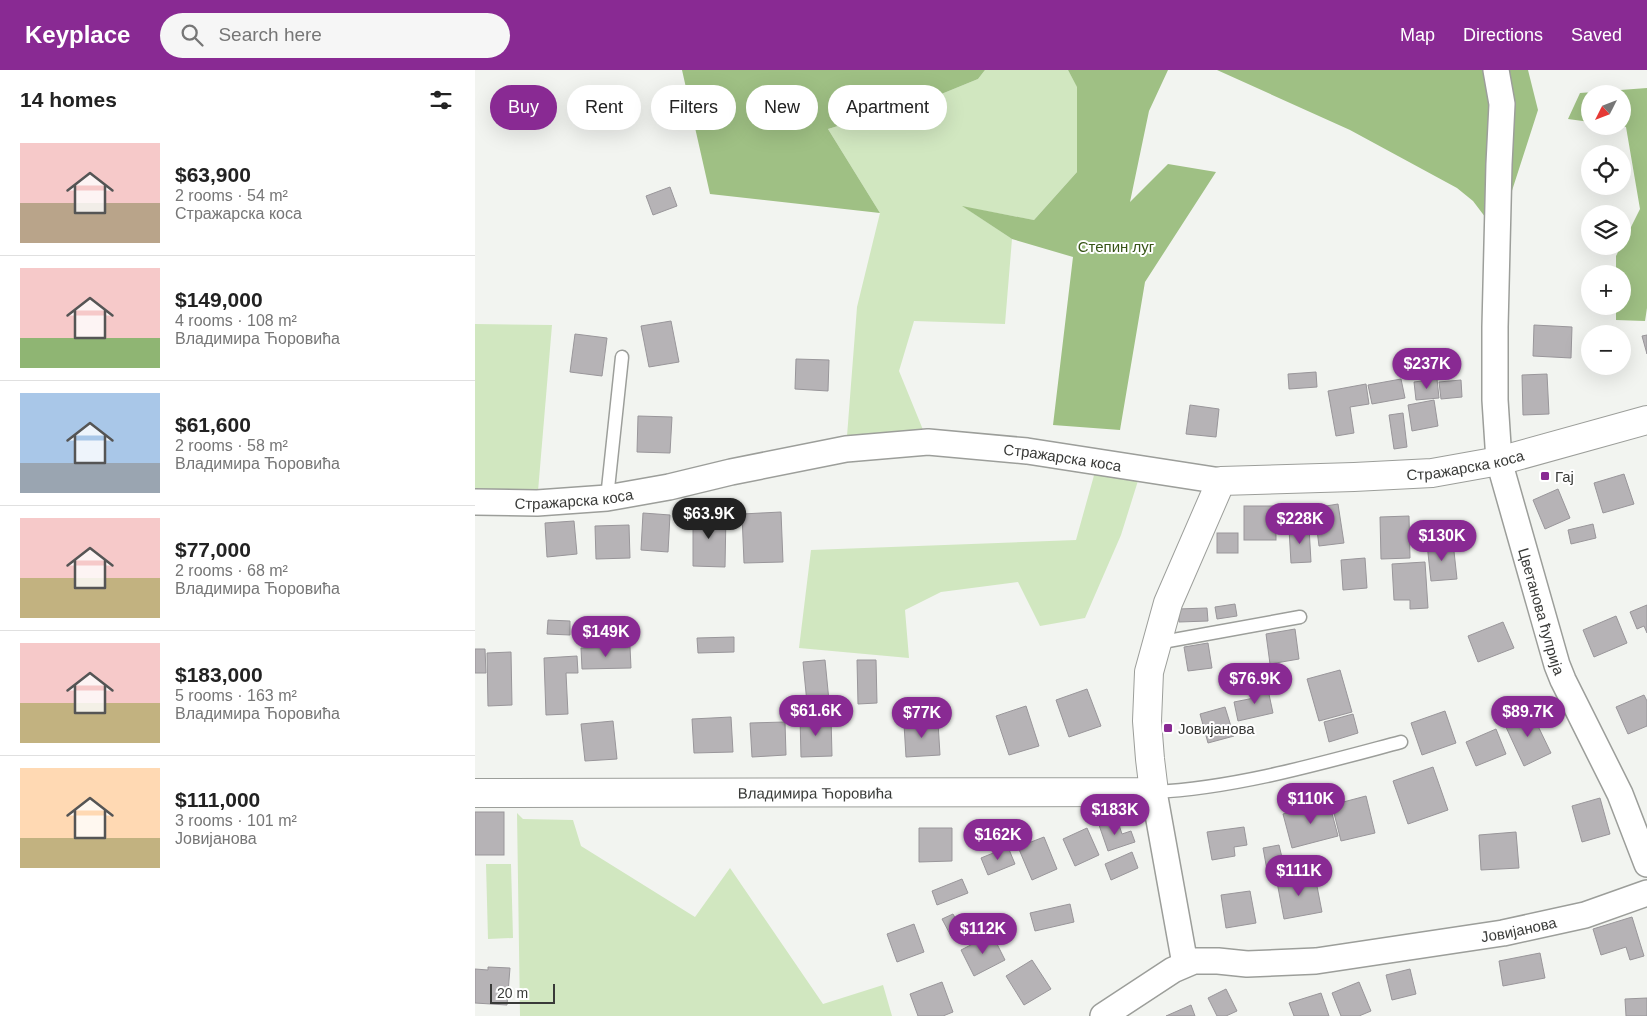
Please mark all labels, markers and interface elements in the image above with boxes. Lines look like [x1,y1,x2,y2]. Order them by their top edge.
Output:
search box [160,13,510,58]
text: Keyplace [25,21,130,48]
icon: search [178,21,206,49]
text: Search here [218,24,322,45]
text: Map [1400,25,1435,45]
text: Directions [1463,25,1543,45]
text: Saved [1571,25,1622,45]
chip: Buy [490,85,557,130]
chip: Rent [567,85,641,130]
chip: Filters [651,85,736,130]
chip: New [746,85,818,130]
chip: Apartment [828,85,947,130]
north arrow [1581,85,1631,135]
map controls [1581,85,1631,375]
icon: filters [427,86,455,114]
text: 14 homes [20,88,117,111]
button: locate [1581,145,1631,195]
icon: home [60,163,120,223]
text: $63,900 [175,163,251,186]
text: 2 rooms · 54 m² [175,187,288,204]
text: Стражарска коса [175,205,302,222]
button: layers [1581,205,1631,255]
park label: Степин луг [1078,238,1155,255]
button: + [1581,265,1631,315]
icon: home [60,288,120,348]
text: $149,000 [175,288,263,311]
text: 4 rooms · 108 m² [175,312,297,329]
button: − [1581,325,1631,375]
text: Владимира Ћоровића [175,330,340,347]
pin: $237K [1392,348,1462,390]
text: $237K [1403,355,1451,372]
icon: home [60,413,120,473]
text: $61,600 [175,413,251,436]
text: 2 rooms · 58 m² [175,437,288,454]
street label: Стражарска коса [1003,440,1123,474]
street label: Стражарска коса [1406,446,1526,483]
text: Владимира Ћоровића [175,455,340,472]
place label: Гај [1555,468,1574,485]
marker: Гај [1539,470,1551,482]
street label: Стражарска коса [514,485,635,512]
pin: $63.9K [668,498,750,540]
pin: $228K [1265,502,1335,545]
text: $63.9K [683,505,735,522]
text: $228K [1276,510,1324,527]
pin: $130K [1407,520,1477,562]
text: $130K [1418,527,1466,544]
icon: home [60,538,120,598]
text: $77,000 [175,538,251,561]
street label: Цветанова ћуприја [1516,546,1569,678]
text: 2 rooms · 68 m² [175,562,288,579]
text: Владимира Ћоровића [175,580,340,597]
pin: $149K [571,616,641,658]
text: $149K [582,623,630,640]
pin: $76.9K [1214,662,1296,705]
icon: home [60,663,120,723]
text: $183,000 [175,663,263,686]
text: $76.9K [1229,670,1281,687]
text: 5 rooms · 163 m² [175,687,297,704]
pin: $61.6K [775,694,857,737]
pin: $77K [892,696,952,739]
pin: $89.7K [1487,696,1569,738]
text: $61.6K [790,702,842,719]
text: $89.7K [1502,703,1554,720]
text: $77K [903,704,941,721]
text: Владимира Ћоровића [175,705,340,722]
place label: Јовијанова [1178,720,1255,737]
marker: Јовијанова [1162,722,1174,734]
pin: $110K [1276,782,1346,825]
street label: Владимира Ћоровића [738,784,893,801]
icon: home [60,788,120,848]
text: $111,000 [175,788,260,811]
text: $110K [1288,790,1334,807]
pin: $183K [1080,794,1150,836]
text: $183K [1091,801,1139,818]
text: 3 rooms · 101 m² [175,812,297,829]
pin: $162K [963,818,1033,861]
text: $162K [974,826,1022,843]
text: Јовијанова [175,830,257,847]
pin: $111K [1264,854,1334,897]
text: $111K [1276,862,1322,879]
pin: $112K [948,912,1018,955]
street label: Јовијанова [1480,913,1559,945]
text: $112K [960,920,1006,937]
scale bar [490,981,555,1004]
text: 20 m [497,985,528,1001]

